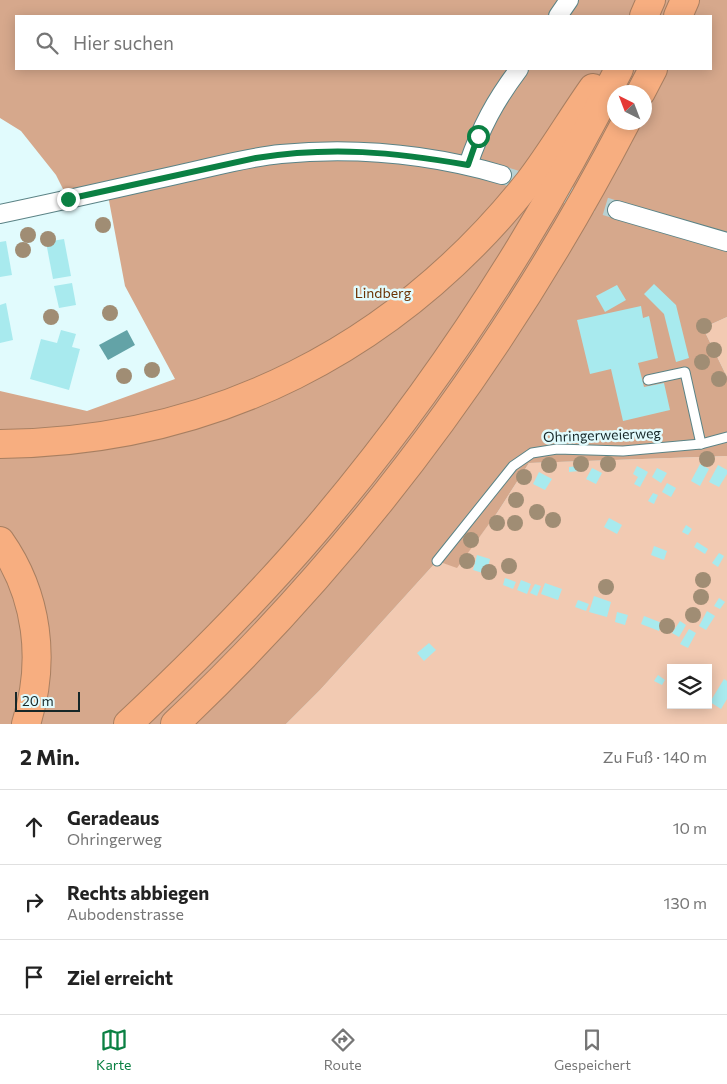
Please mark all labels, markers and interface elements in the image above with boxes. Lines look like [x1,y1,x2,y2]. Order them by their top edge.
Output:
search box [15,15,712,70]
icon: search [33,29,61,57]
text: Hier suchen [73,31,174,54]
north arrow [607,85,652,130]
route start [467,125,490,148]
route end [57,188,80,211]
park label: Lindberg [355,284,412,301]
street label: Ohringerweierweg [543,424,662,445]
map controls [667,664,712,709]
button: layers [667,664,712,709]
scale bar [15,689,80,712]
text: 20 m [22,692,54,709]
text: 2 Min. [20,744,80,769]
text: Zu Fuß · 140 m [603,747,707,766]
text: Geradeaus [67,806,159,829]
icon: ahead [20,813,48,841]
text: 10 m [673,818,707,837]
text: Ohringerweg [67,829,162,848]
text: Rechts abbiegen [67,881,209,904]
icon: right [20,888,48,916]
text: 130 m [664,893,707,912]
text: Aubodenstrasse [67,904,184,923]
icon: arrive [20,963,48,991]
text: Ziel erreicht [67,966,173,989]
tab: Karte [96,1026,131,1073]
tab: Route [324,1026,362,1073]
tab: Gespeichert [554,1026,631,1073]

